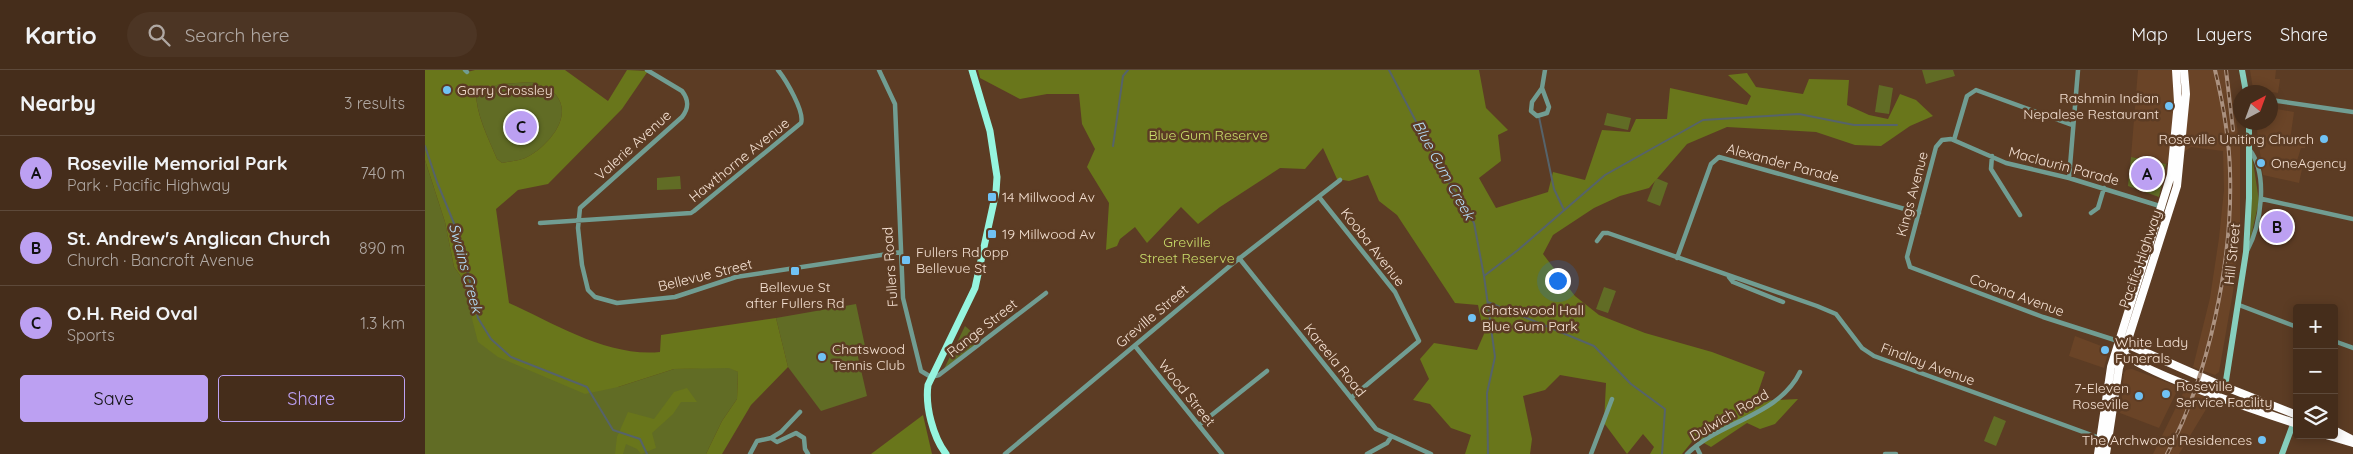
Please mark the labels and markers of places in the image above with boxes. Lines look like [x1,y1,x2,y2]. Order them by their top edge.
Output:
place label: Garry Crossley [457,81,553,99]
marker: Garry Crossley [441,84,453,96]
place label: Rashmin Indian Nepalese Restaurant [2023,89,2159,123]
marker: Rashmin Indian Nepalese Restaurant [2163,100,2175,112]
pin: C [505,108,537,146]
place label: Roseville Uniting Church [2159,130,2314,148]
marker: Roseville Uniting Church [2318,133,2330,145]
place label: OneAgency [2271,154,2346,172]
pin: A [2131,155,2163,193]
marker: OneAgency [2255,157,2267,169]
place label: 14 Millwood Av [1002,188,1095,206]
marker: 14 Millwood Av [986,191,998,203]
pin: B [2261,208,2293,246]
place label: 19 Millwood Av [1002,225,1095,243]
marker: 19 Millwood Av [986,228,998,240]
place label: Fullers Rd opp Bellevue St [916,243,1009,277]
marker: Fullers Rd opp Bellevue St [900,254,912,266]
marker: Bellevue St after Fullers Rd [789,265,801,277]
place label: Bellevue St after Fullers Rd [746,278,844,312]
place label: Chatswood Hall Blue Gum Park [1482,301,1584,335]
marker: Chatswood Hall Blue Gum Park [1466,312,1478,324]
place label: White Lady Funerals [2115,333,2188,367]
place label: Chatswood Tennis Club [832,340,905,374]
marker: White Lady Funerals [2099,344,2111,356]
marker: Chatswood Tennis Club [816,351,828,363]
place label: Roseville Service Facility [2176,377,2273,411]
place label: 7-Eleven Roseville [2072,379,2129,413]
marker: Roseville Service Facility [2160,388,2172,400]
marker: 7-Eleven Roseville [2133,390,2145,402]
place label: The Archwood Residences [2082,431,2252,449]
marker: The Archwood Residences [2256,434,2268,446]

